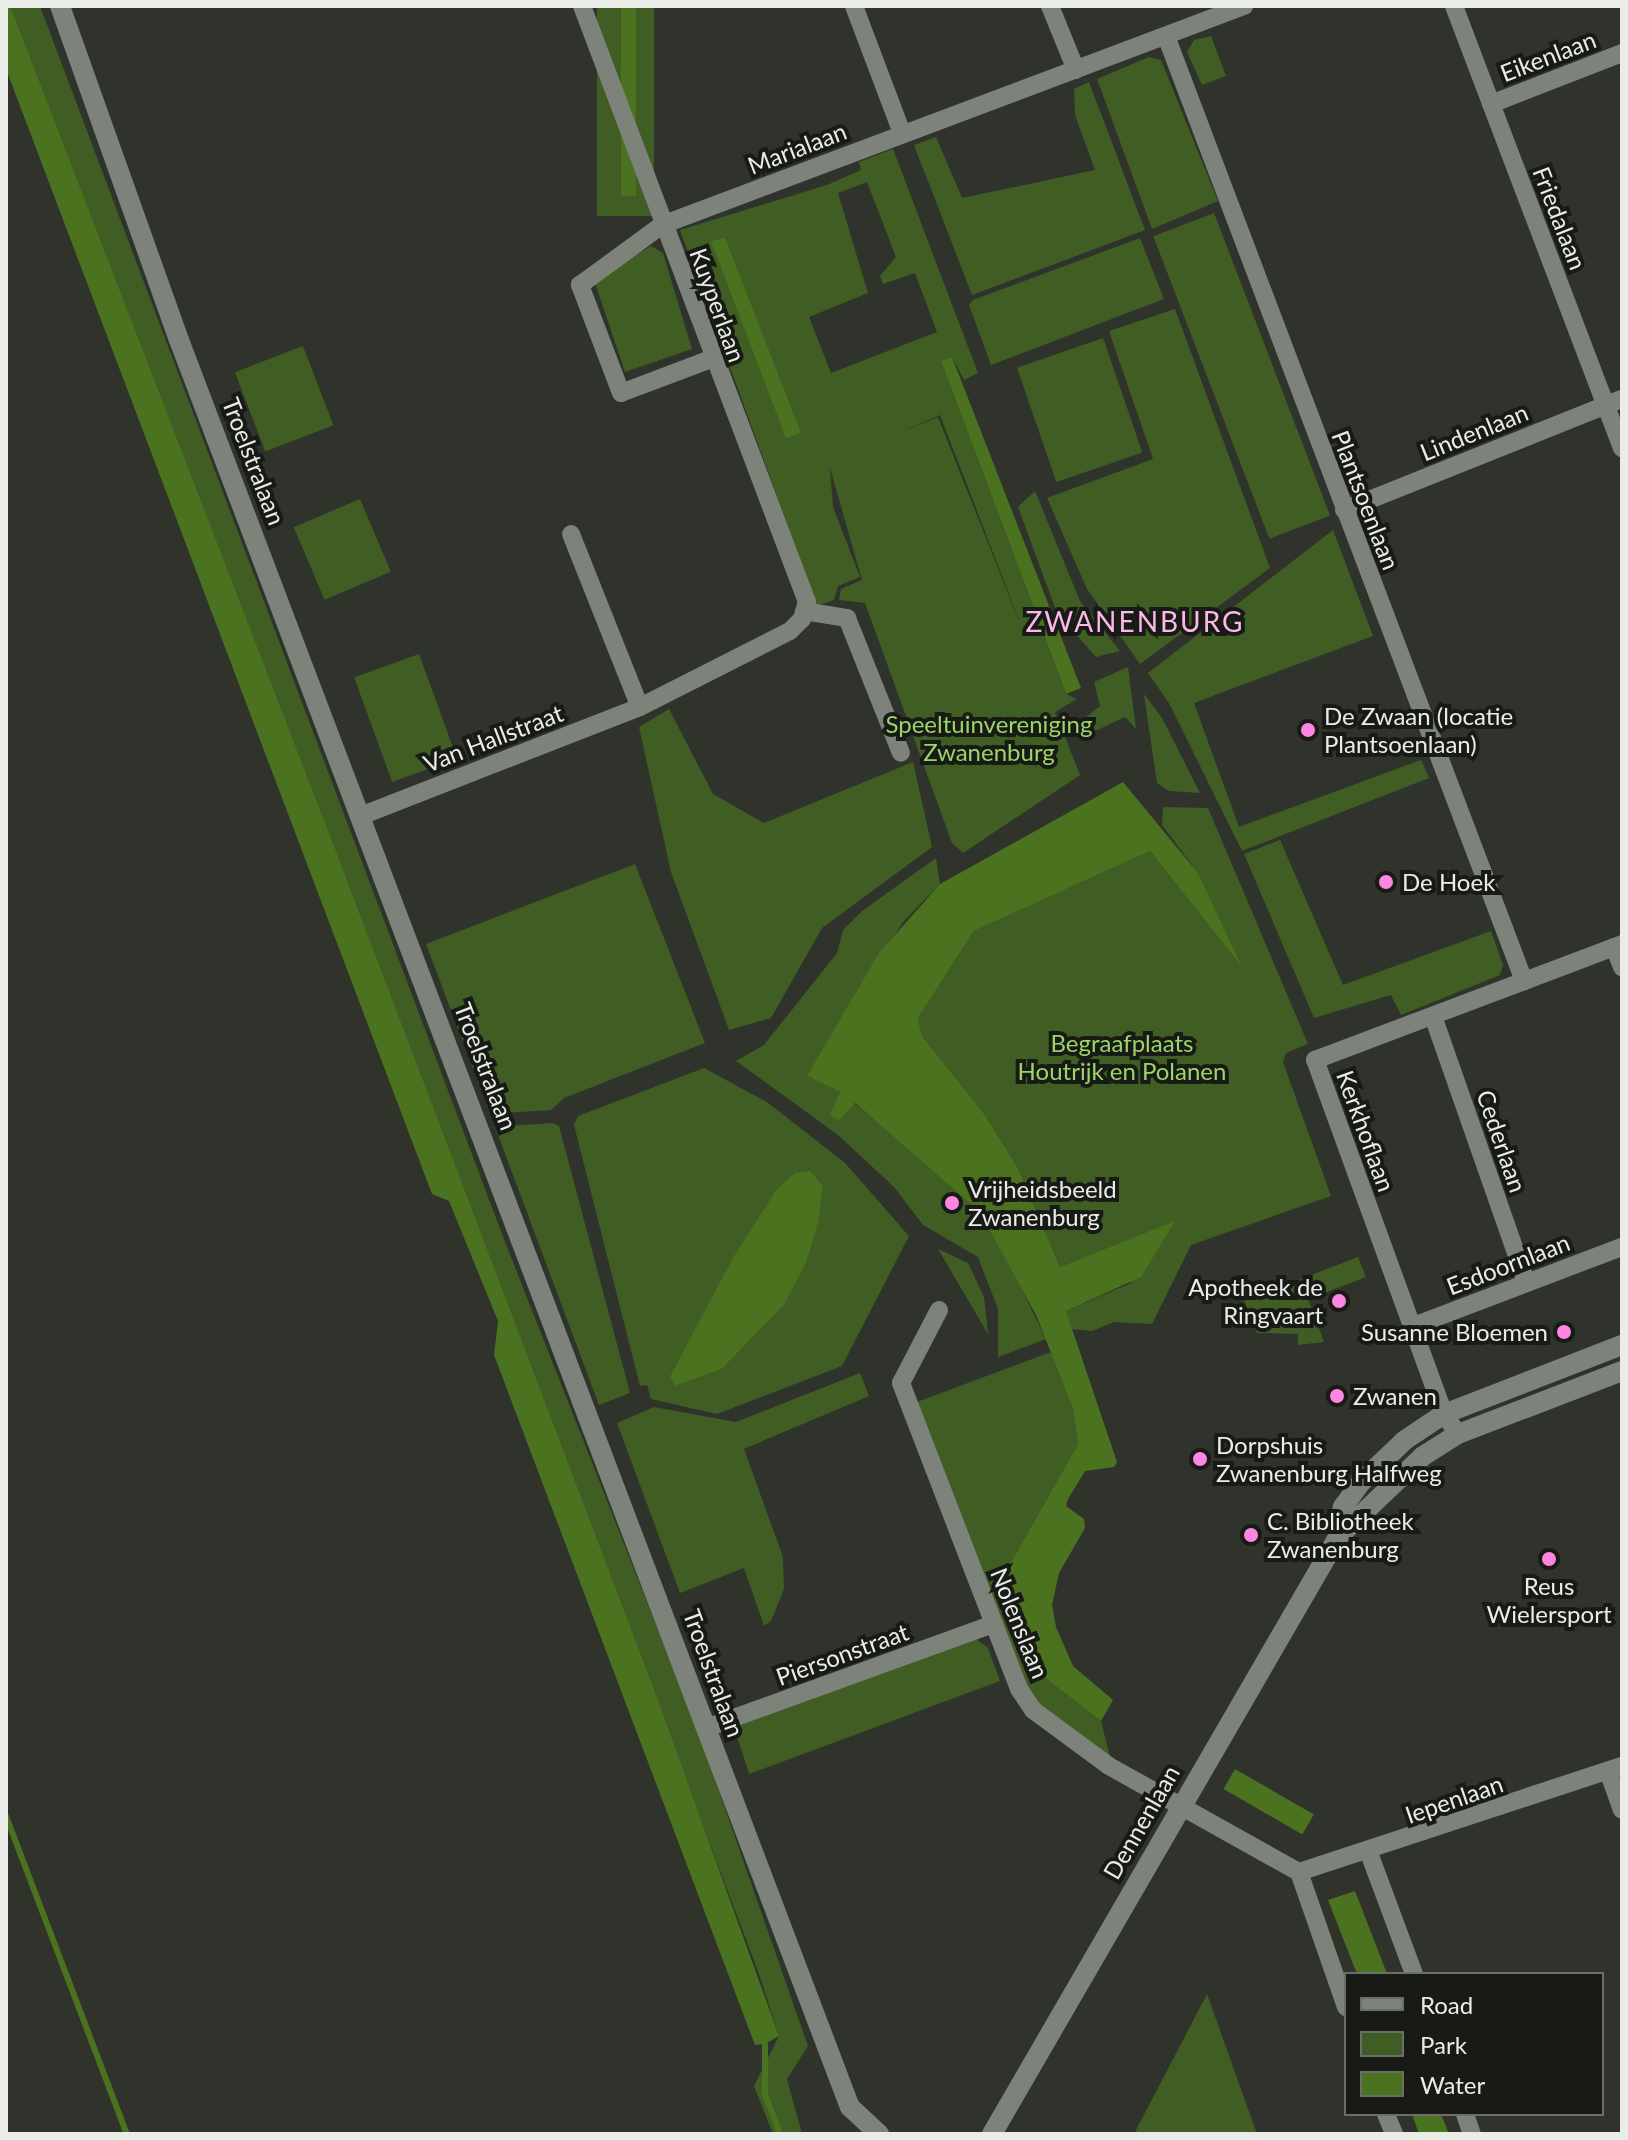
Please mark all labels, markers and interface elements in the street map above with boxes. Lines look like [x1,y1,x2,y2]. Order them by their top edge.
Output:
street label: Eikenlaan [1496,25,1600,87]
street label: Marialaan [744,116,850,180]
street label: Friedalaan [1527,162,1593,274]
street label: Kuyperlaan [684,244,752,366]
street label: Troelstralaan [217,393,291,529]
street label: Lindenlaan [1416,397,1532,467]
street label: Plantsoenlaan [1326,426,1406,574]
district label: ZWANENBURG [1025,604,1245,638]
street label: Van Hallstraat [419,698,567,778]
place label: De Zwaan (locatie Plantsoenlaan) [1324,702,1513,758]
park label: Speeltuinvereniging Zwanenburg [886,710,1092,766]
marker: De Zwaan (locatie Plantsoenlaan) [1299,721,1317,739]
place label: De Hoek [1402,868,1495,896]
marker: De Hoek [1377,873,1395,891]
street label: Troelstralaan [449,998,523,1134]
park label: Begraafplaats Houtrijk en Polanen [1018,1029,1226,1085]
street label: Kerkhoflaan [1331,1067,1401,1195]
street label: Cederlaan [1471,1086,1533,1196]
place label: Vrijheidsbeeld Zwanenburg [968,1175,1117,1231]
marker: Vrijheidsbeeld Zwanenburg [943,1194,961,1212]
street label: Esdoornlaan [1442,1227,1574,1301]
place label: Apotheek de Ringvaart [1188,1273,1323,1329]
marker: Apotheek de Ringvaart [1330,1292,1348,1310]
place label: Susanne Bloemen [1361,1318,1548,1346]
marker: Susanne Bloemen [1555,1323,1573,1341]
place label: Zwanen [1353,1382,1437,1410]
marker: Zwanen [1328,1387,1346,1405]
place label: Dorpshuis Zwanenburg Halfweg [1216,1431,1442,1487]
marker: Dorpshuis Zwanenburg Halfweg [1191,1450,1209,1468]
place label: C. Bibliotheek Zwanenburg [1267,1507,1414,1563]
marker: C. Bibliotheek Zwanenburg [1242,1526,1260,1544]
marker: Reus Wielersport [1540,1550,1558,1568]
street label: Nolenslaan [985,1564,1055,1682]
place label: Reus Wielersport [1487,1572,1611,1628]
street label: Troelstralaan [678,1605,750,1741]
street label: Piersonstraat [772,1617,912,1691]
street label: Dennenlaan [1097,1760,1185,1884]
street label: Iepenlaan [1401,1769,1507,1829]
legend [1344,1972,1604,2116]
text: Road [1420,1990,1473,2019]
text: Park [1420,2030,1467,2059]
text: Water [1420,2070,1485,2099]

